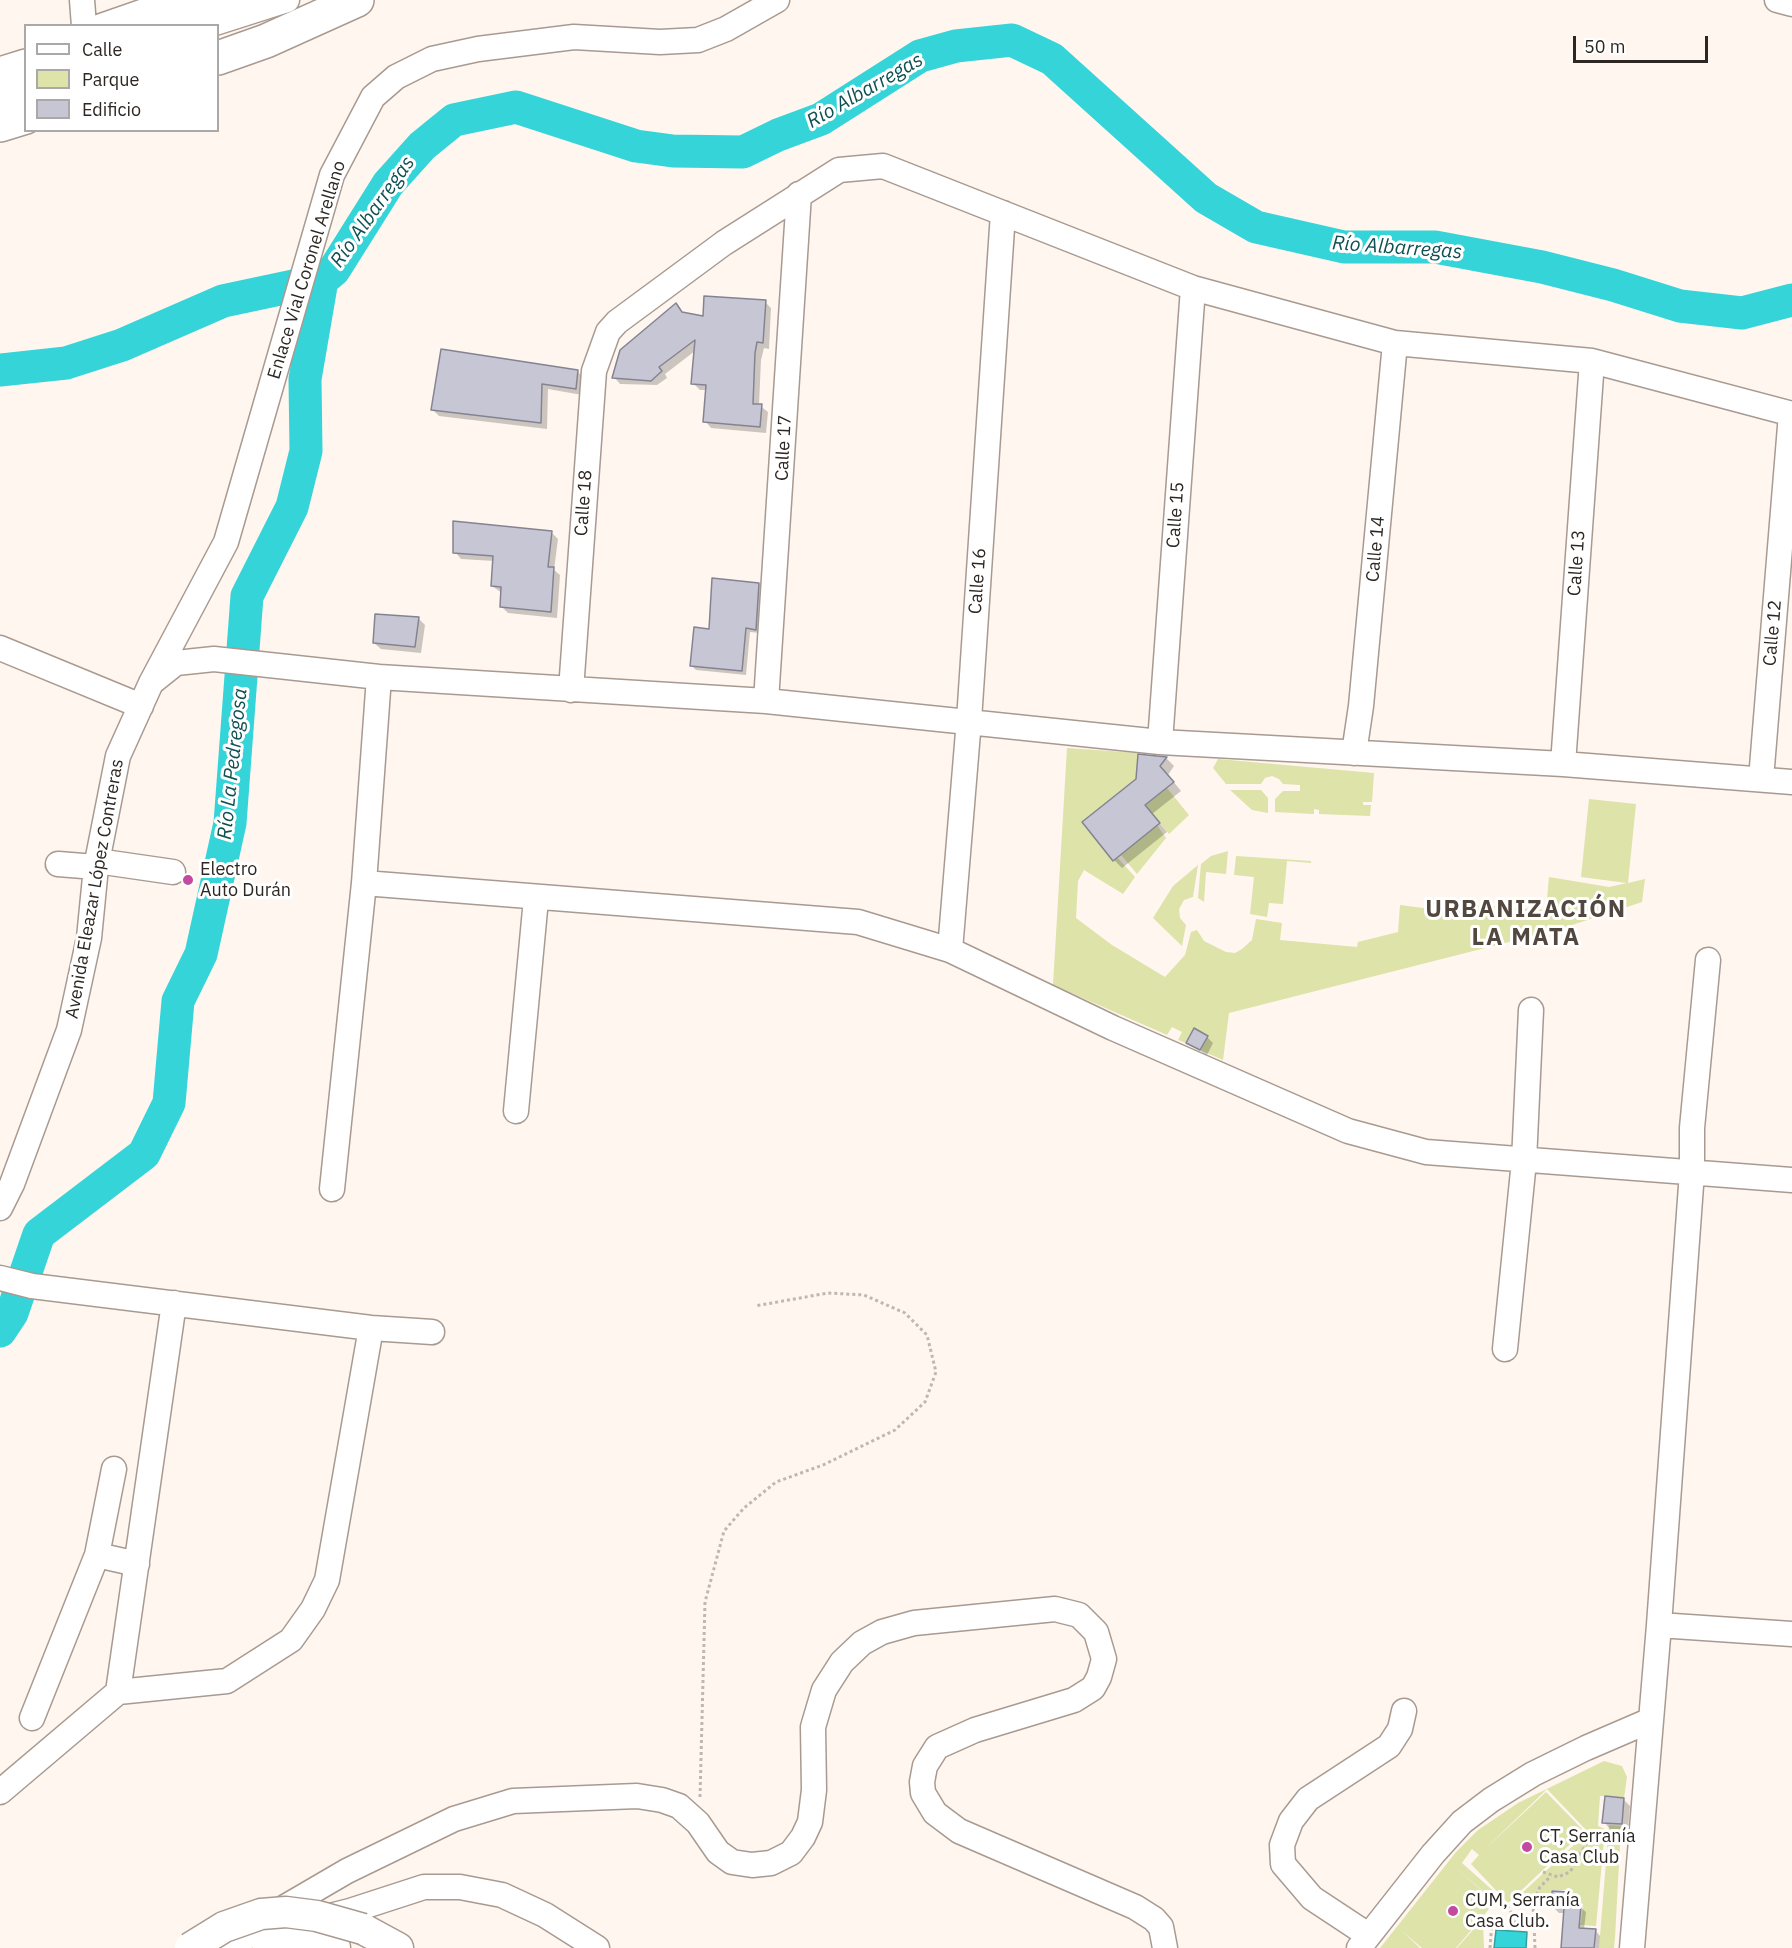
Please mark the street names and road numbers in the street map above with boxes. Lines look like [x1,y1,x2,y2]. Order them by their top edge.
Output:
street label: Enlace Vial Coronel Arellano [263,158,351,382]
street label: Calle 17 [771,414,797,482]
street label: Calle 18 [571,469,597,537]
street label: Calle 15 [1163,481,1189,549]
street label: Calle 14 [1362,515,1390,583]
street label: Calle 13 [1564,529,1590,597]
street label: Calle 16 [965,547,991,615]
street label: Calle 12 [1759,599,1787,667]
street label: Avenida Eleazar López Contreras [61,757,129,1021]

